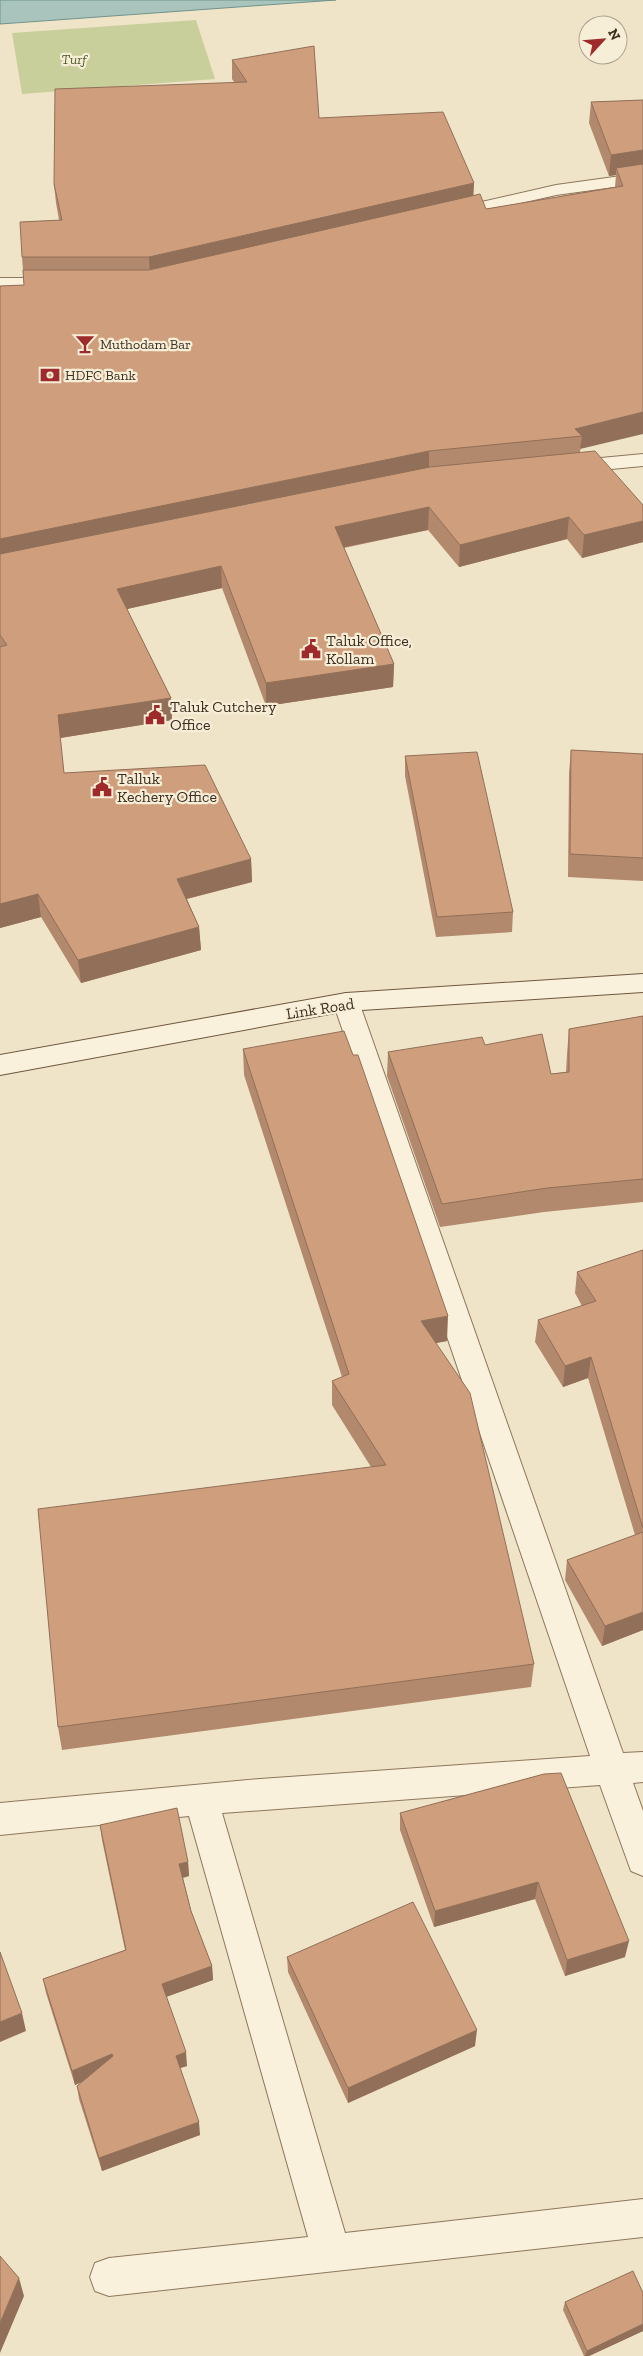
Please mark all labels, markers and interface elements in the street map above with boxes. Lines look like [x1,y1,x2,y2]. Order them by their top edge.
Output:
north arrow [578,15,628,65]
text: N [604,26,624,43]
park label: Turf [62,51,88,68]
bar icon: Muthodam Bar [74,333,96,355]
place label: Muthodam Bar [100,336,191,353]
bank icon: HDFC Bank [39,364,61,386]
place label: HDFC Bank [65,367,137,384]
place label: Taluk Office, Kollam [326,631,412,668]
public building icon: Taluk Office, Kollam [300,638,322,660]
place label: Taluk Cutchery Office [170,697,277,734]
public building icon: Taluk Cutchery Office [144,704,166,726]
place label: Talluk Kechery Office [117,769,217,806]
public building icon: Talluk Kechery Office [91,776,113,798]
street label: Link Road [285,994,356,1023]

